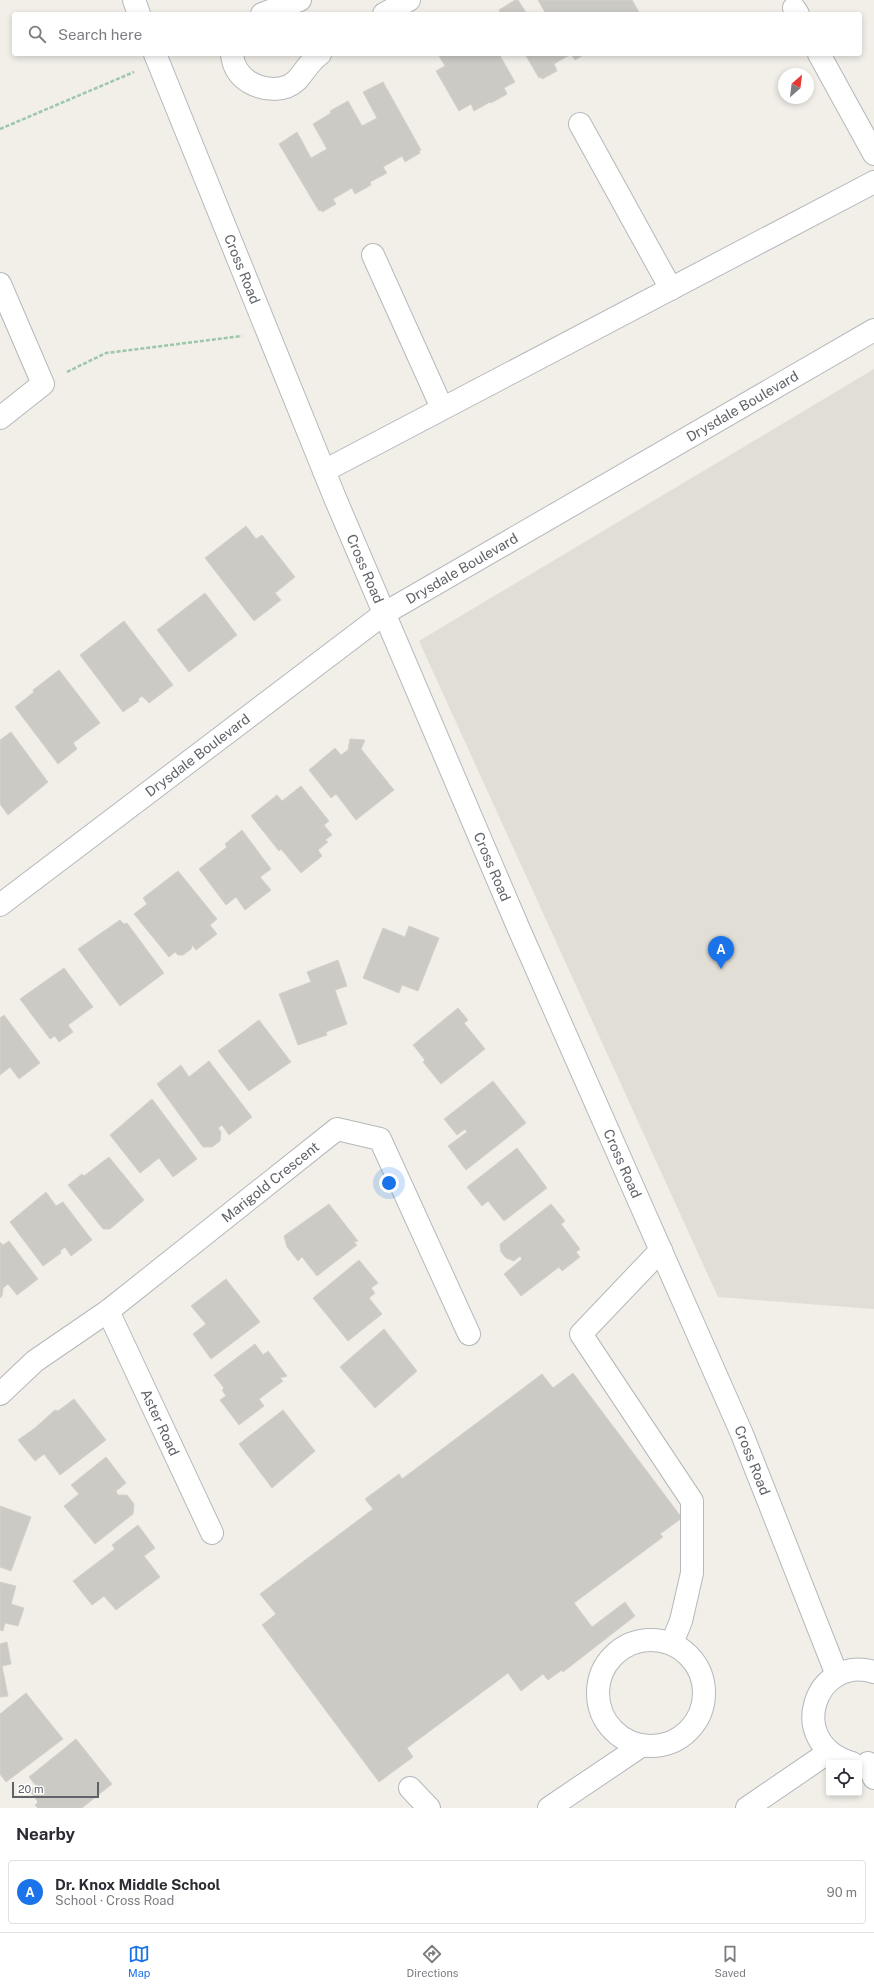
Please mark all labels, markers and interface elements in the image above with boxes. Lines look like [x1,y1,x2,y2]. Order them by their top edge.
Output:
search box [12,12,862,56]
icon: search [26,23,48,45]
text: Search here [58,26,142,43]
north arrow [778,68,814,104]
street label: Cross Road [221,232,263,306]
street label: Drysdale Boulevard [683,368,801,445]
street label: Drysdale Boulevard [403,530,521,607]
street label: Cross Road [343,532,387,606]
street label: Drysdale Boulevard [142,710,253,800]
street label: Cross Road [471,830,514,904]
pin: A [708,936,734,969]
street label: Cross Road [600,1127,645,1200]
street label: Marigold Crescent [218,1138,322,1225]
your location [379,1173,399,1193]
street label: Aster Road [138,1386,183,1458]
street label: Cross Road [731,1423,773,1497]
map controls [826,1760,862,1796]
button: locate [826,1760,862,1796]
scale bar [12,1780,99,1799]
text: 20 m [18,1783,43,1795]
text: Nearby [16,1824,75,1844]
text: Dr. Knox Middle School [55,1876,221,1893]
text: A [25,1885,35,1900]
text: 90 m [827,1885,857,1900]
text: School · Cross Road [55,1893,174,1908]
tab: Map [128,1943,150,1979]
tab: Directions [407,1943,458,1979]
tab: Saved [714,1943,746,1979]

